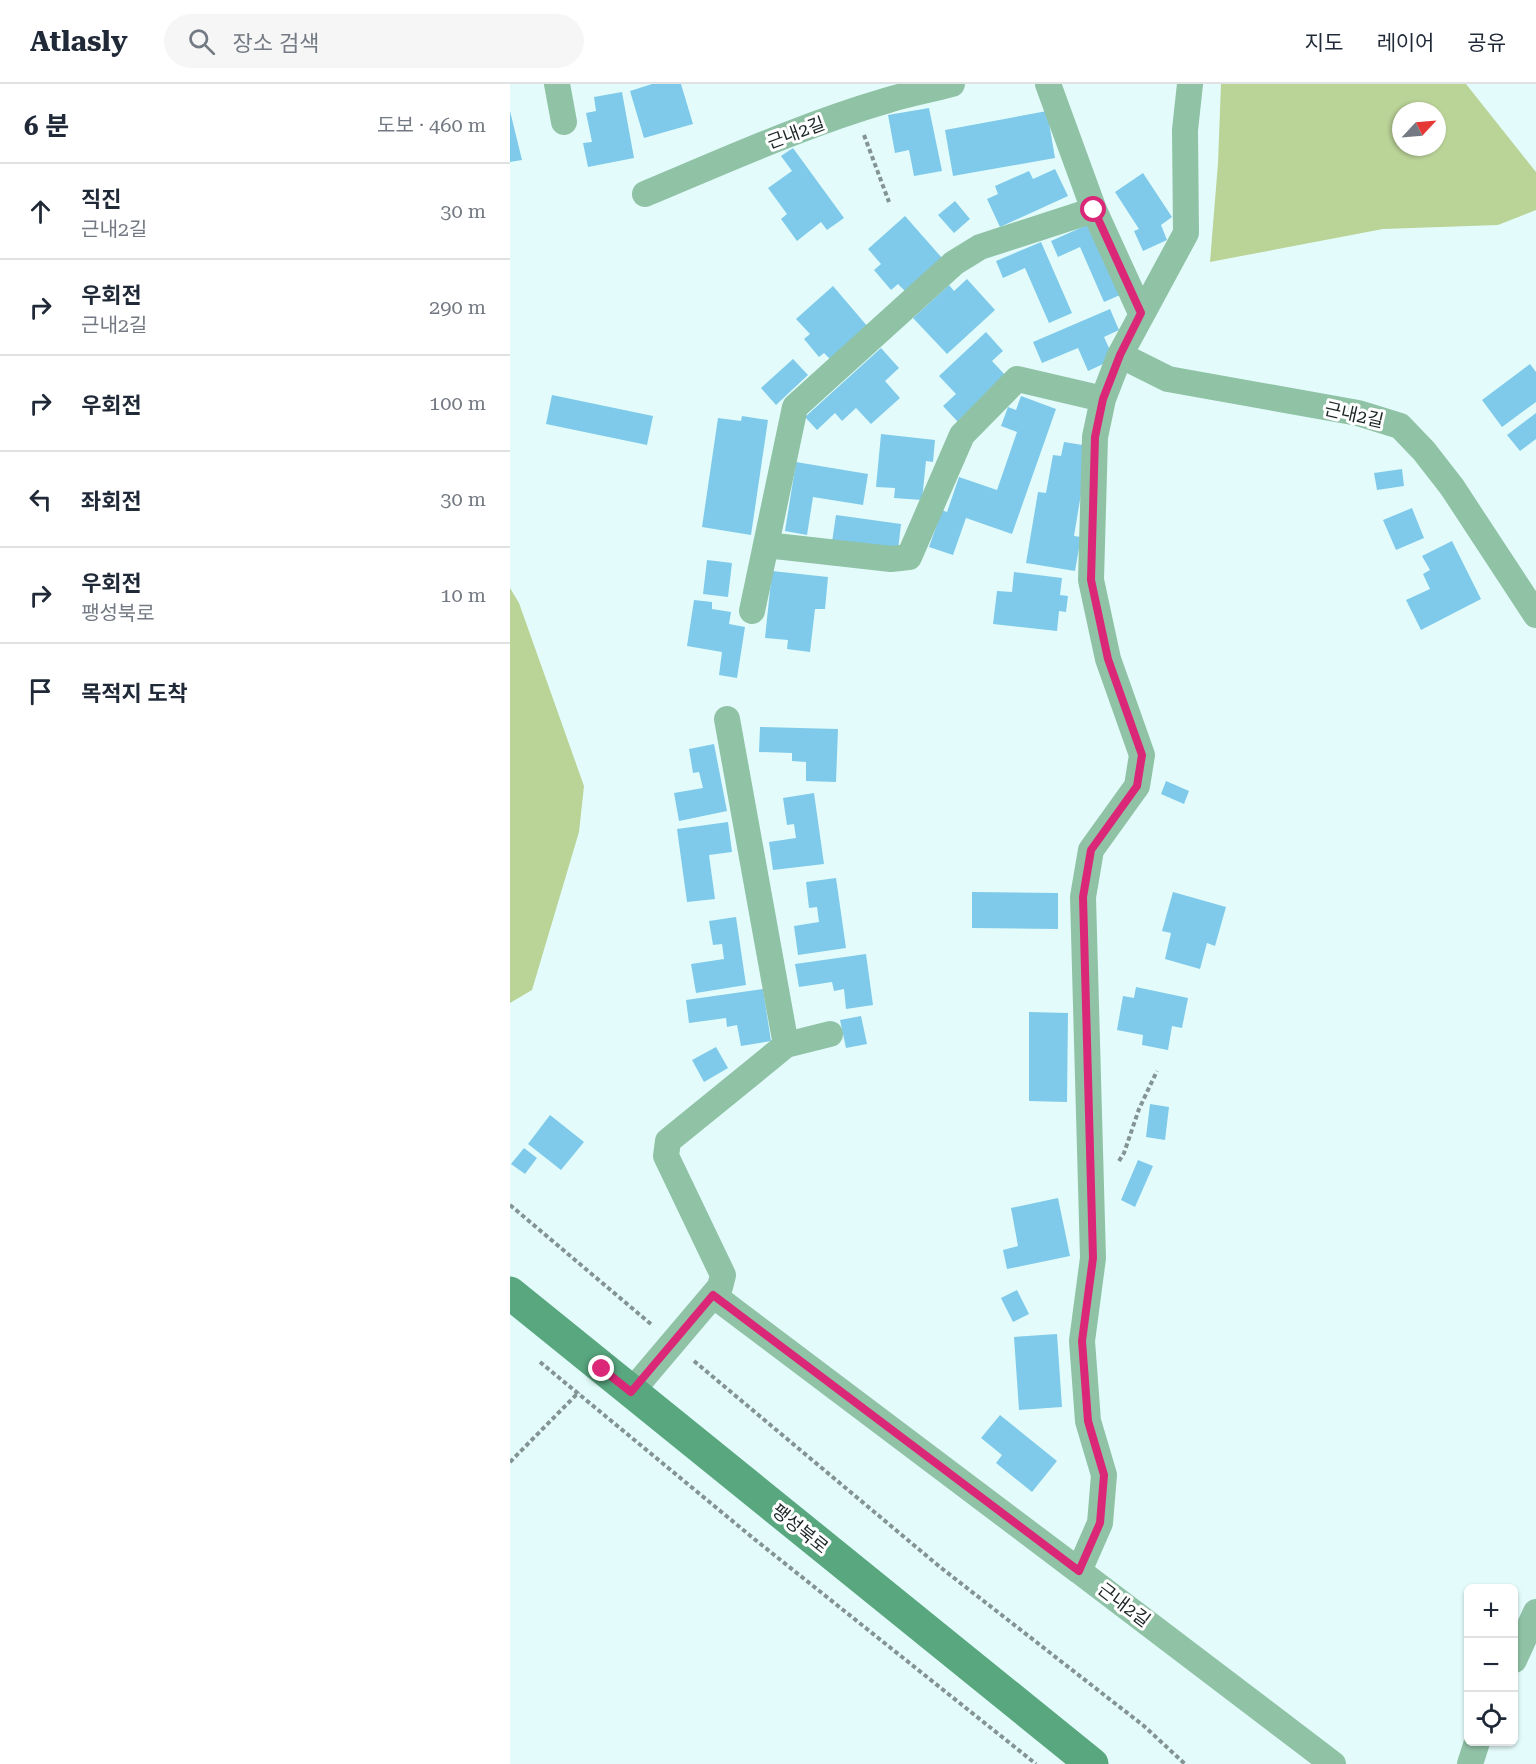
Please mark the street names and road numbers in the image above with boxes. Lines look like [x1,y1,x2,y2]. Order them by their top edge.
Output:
street label: 근내2길 [764,112,828,153]
street label: 근내2길 [1323,398,1386,431]
street label: 팽성북로 [768,1500,833,1558]
street label: 근내2길 [1094,1578,1154,1631]

